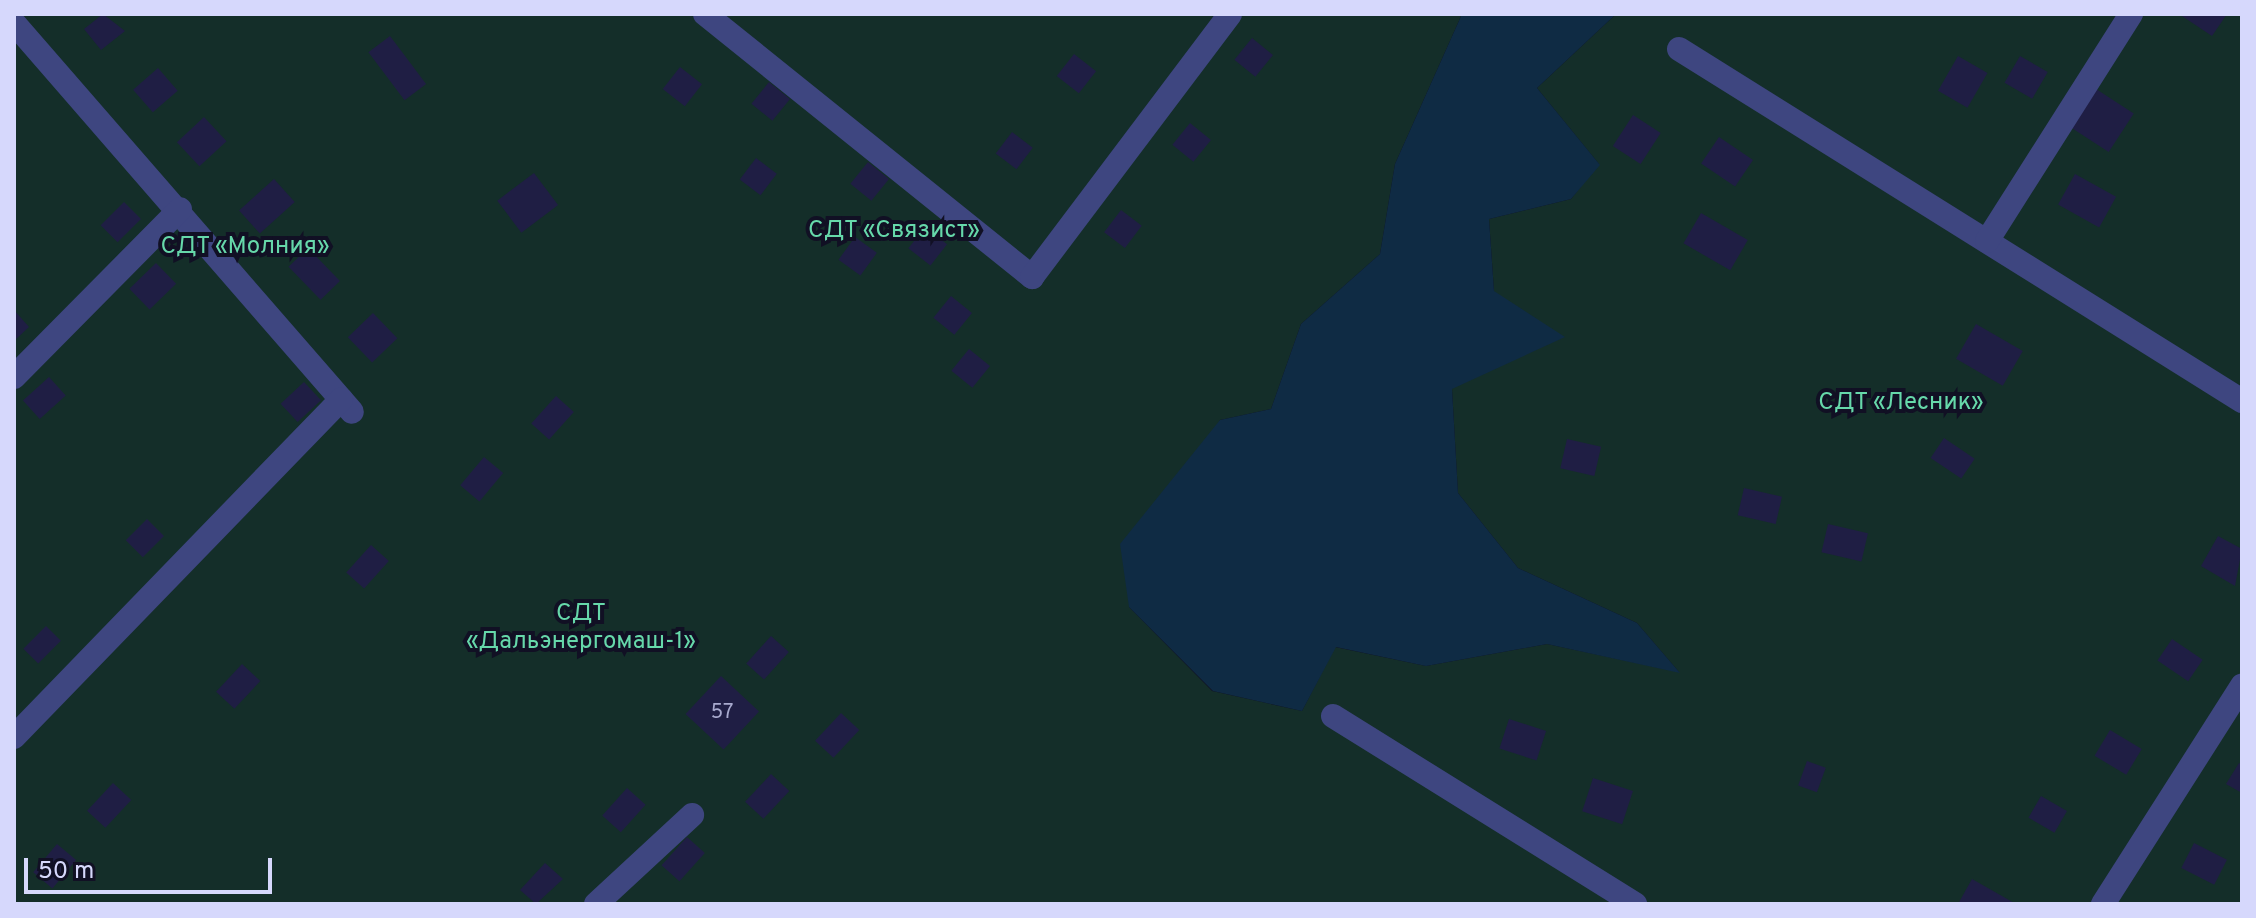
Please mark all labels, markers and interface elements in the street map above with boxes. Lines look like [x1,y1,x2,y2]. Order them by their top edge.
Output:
park label: СДТ «Связист» [808,218,980,246]
park label: СДТ «Молния» [160,234,330,262]
park label: СДТ «Лесник» [1818,390,1984,418]
park label: СДТ «Дальэнергомаш-1» [466,601,696,657]
house number: 57 [711,701,733,725]
scale bar [28,842,276,892]
text: 50 m [38,857,94,887]

